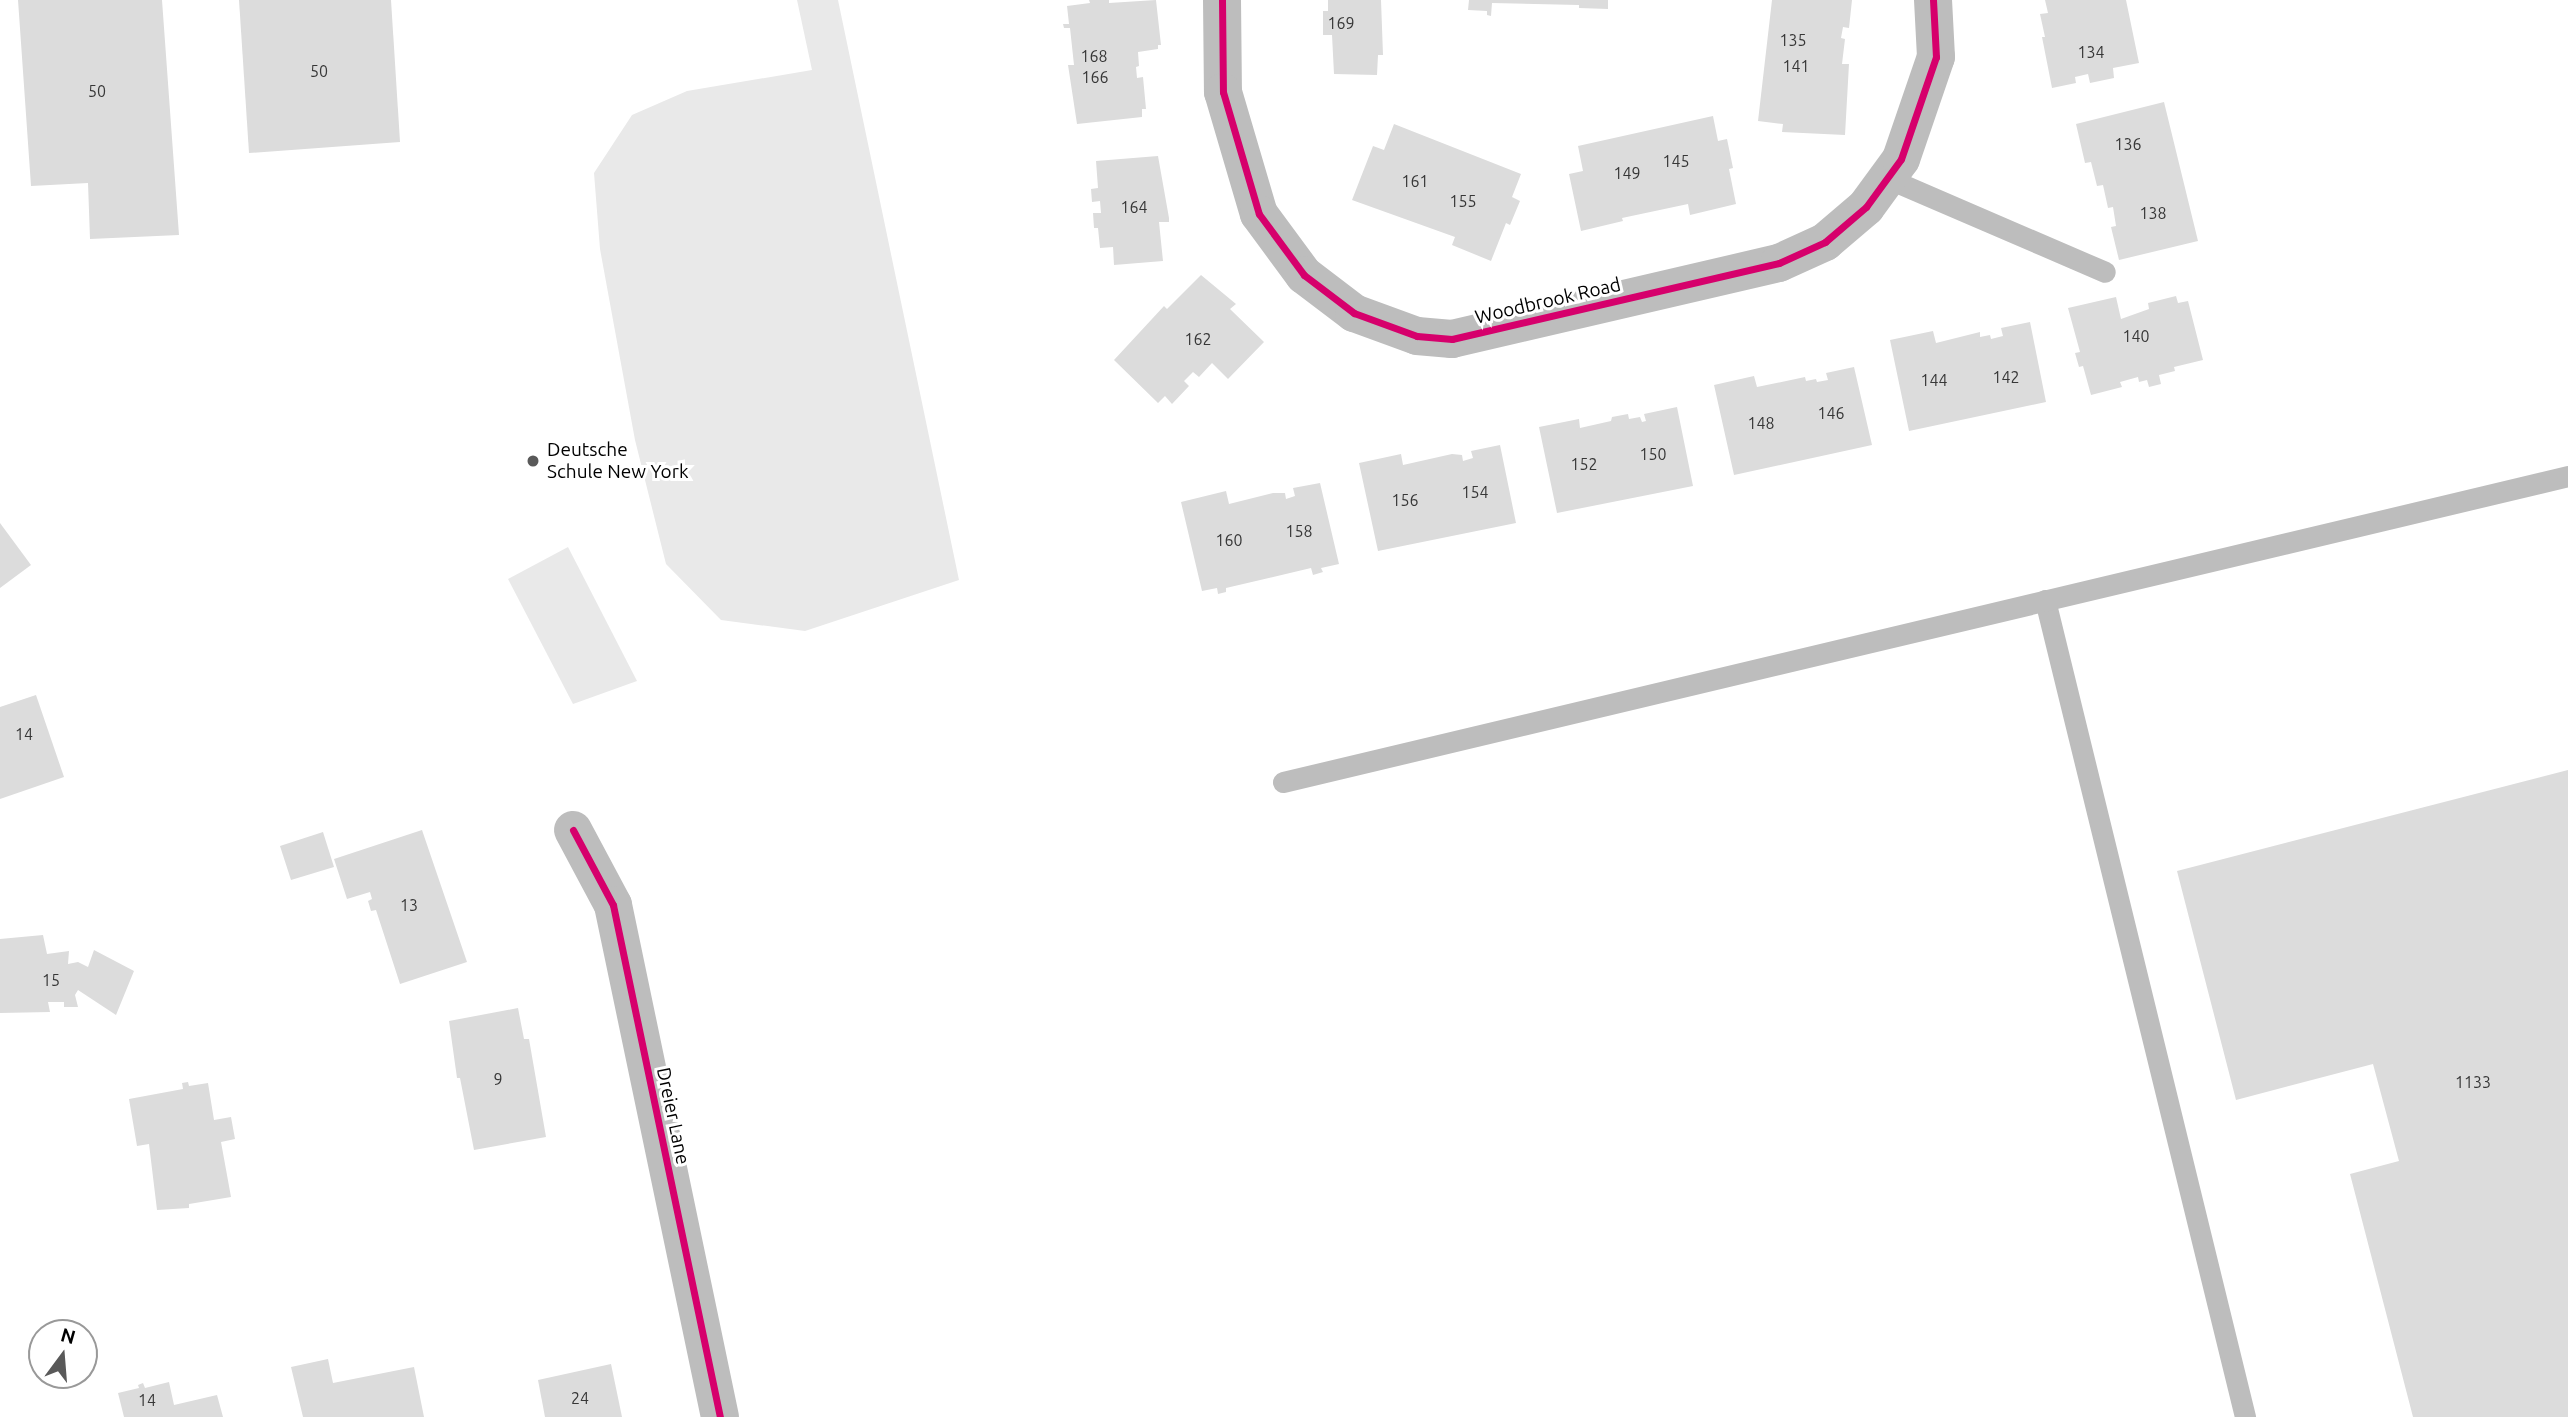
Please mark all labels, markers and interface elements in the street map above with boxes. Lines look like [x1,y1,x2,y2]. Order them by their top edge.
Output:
house number: 169 [1327,13,1355,33]
house number: 135 [1779,30,1807,50]
house number: 134 [2077,42,2105,62]
house number: 168 [1080,46,1108,66]
house number: 141 [1782,56,1810,76]
house number: 50 [310,61,328,81]
house number: 166 [1081,67,1109,87]
house number: 50 [88,81,106,101]
house number: 136 [2114,134,2142,154]
house number: 145 [1662,151,1690,171]
house number: 149 [1613,163,1641,183]
house number: 161 [1401,171,1429,191]
house number: 155 [1449,191,1477,211]
house number: 164 [1120,197,1148,217]
house number: 138 [2139,203,2167,223]
street label: Woodbrook Road [1473,273,1623,329]
house number: 140 [2122,326,2150,346]
house number: 162 [1184,329,1212,349]
house number: 142 [1992,367,2020,387]
house number: 144 [1920,370,1948,390]
house number: 146 [1817,403,1845,423]
house number: 148 [1747,413,1775,433]
place label: Deutsche Schule New York [547,439,689,483]
house number: 150 [1639,444,1667,464]
marker: Deutsche Schule New York [525,453,541,469]
house number: 152 [1570,454,1598,474]
house number: 154 [1461,482,1489,502]
house number: 156 [1391,490,1419,510]
house number: 158 [1285,521,1313,541]
house number: 160 [1215,530,1243,550]
house number: 14 [15,724,33,744]
house number: 13 [400,895,418,915]
house number: 15 [42,970,60,990]
street label: Dreier Lane [652,1065,694,1167]
house number: 9 [493,1069,503,1089]
house number: 1133 [2455,1072,2491,1092]
north arrow [28,1319,98,1389]
text: N [58,1323,78,1348]
house number: 24 [571,1388,589,1408]
house number: 14 [138,1390,156,1410]

